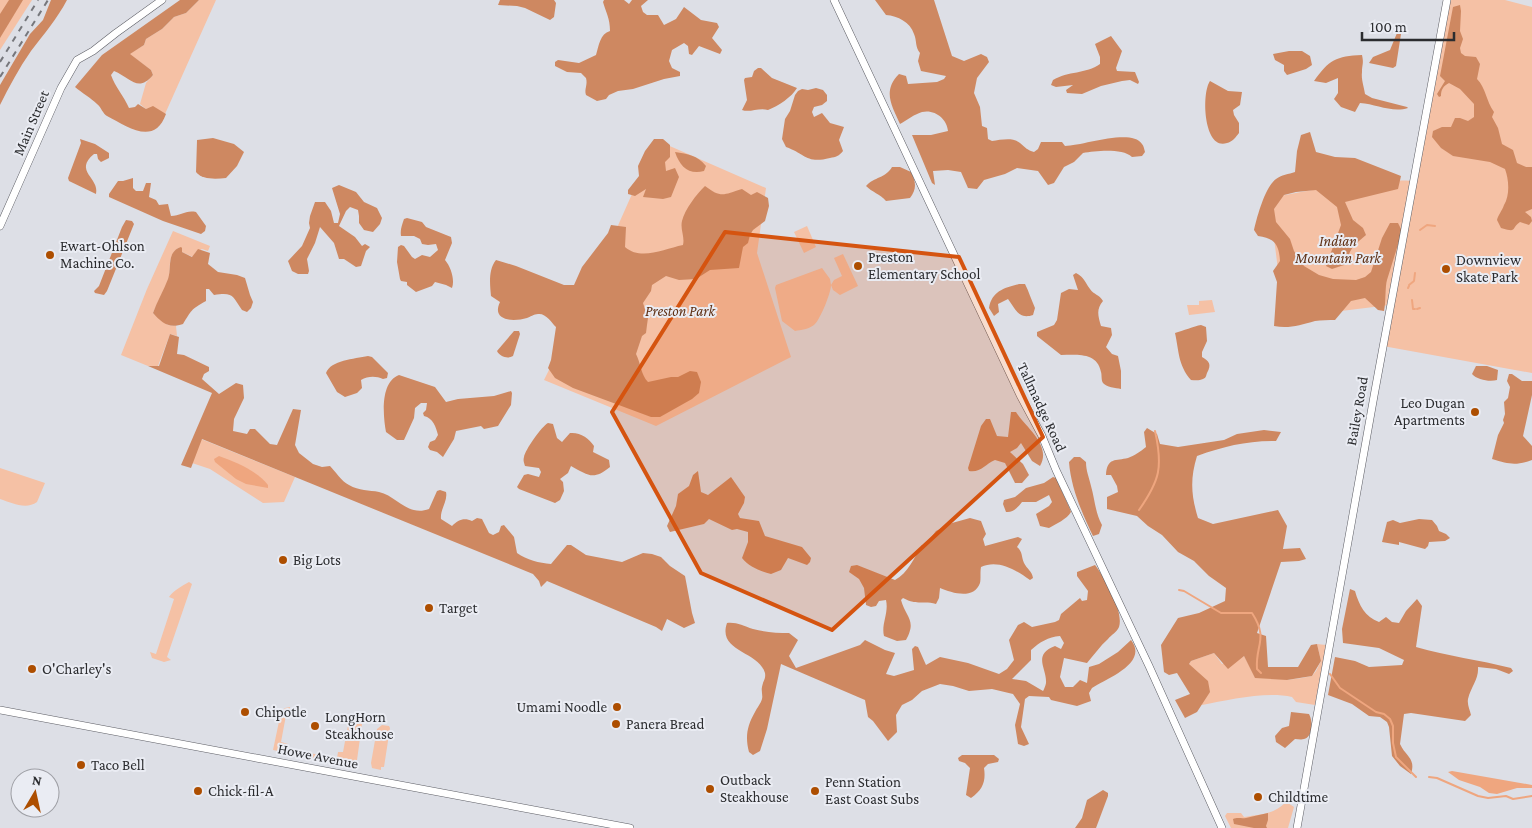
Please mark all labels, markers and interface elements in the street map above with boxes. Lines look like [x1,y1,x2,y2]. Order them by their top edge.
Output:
scale bar [1362,10,1454,42]
text: 100 m [1370,19,1407,35]
street label: Main Street [10,87,52,158]
park label: Indian Mountain Park [1294,233,1382,266]
place label: Ewart-Ohlson Machine Co. [60,238,145,271]
marker: Ewart-Ohlson Machine Co. [44,249,56,261]
place label: Preston Elementary School [868,249,980,283]
place label: Downview Skate Park [1456,252,1522,285]
marker: Preston Elementary School [852,260,864,272]
marker: Downview Skate Park [1440,263,1452,275]
park label: Preston Park [645,303,716,319]
street label: Tallmadge Road [1013,360,1070,455]
street label: Bailey Road [1343,375,1372,447]
place label: Leo Dugan Apartments [1394,395,1465,429]
marker: Leo Dugan Apartments [1469,406,1481,418]
place label: Big Lots [293,552,341,569]
marker: Big Lots [277,554,289,566]
place label: Target [439,600,478,617]
marker: Target [423,602,435,614]
place label: O'Charley's [42,661,111,678]
marker: O'Charley's [26,663,38,675]
place label: Umami Noodle [516,699,607,715]
marker: Umami Noodle [611,701,623,713]
place label: Chipotle [255,704,307,721]
marker: Chipotle [239,706,251,718]
place label: LongHorn Steakhouse [325,709,394,742]
place label: Panera Bread [626,716,704,732]
marker: Panera Bread [610,718,622,730]
marker: LongHorn Steakhouse [309,720,321,732]
street label: Howe Avenue [276,740,360,772]
place label: Taco Bell [91,757,145,773]
marker: Taco Bell [75,759,87,771]
north arrow [10,768,60,818]
text: N [31,772,43,789]
place label: Outback Steakhouse [720,772,789,805]
place label: Penn Station East Coast Subs [825,774,919,807]
place label: Chick-fil-A [208,783,274,799]
marker: Outback Steakhouse [704,783,716,795]
marker: Chick-fil-A [192,785,204,797]
marker: Penn Station East Coast Subs [809,785,821,797]
place label: Childtime [1268,789,1329,805]
marker: Childtime [1252,791,1264,803]

